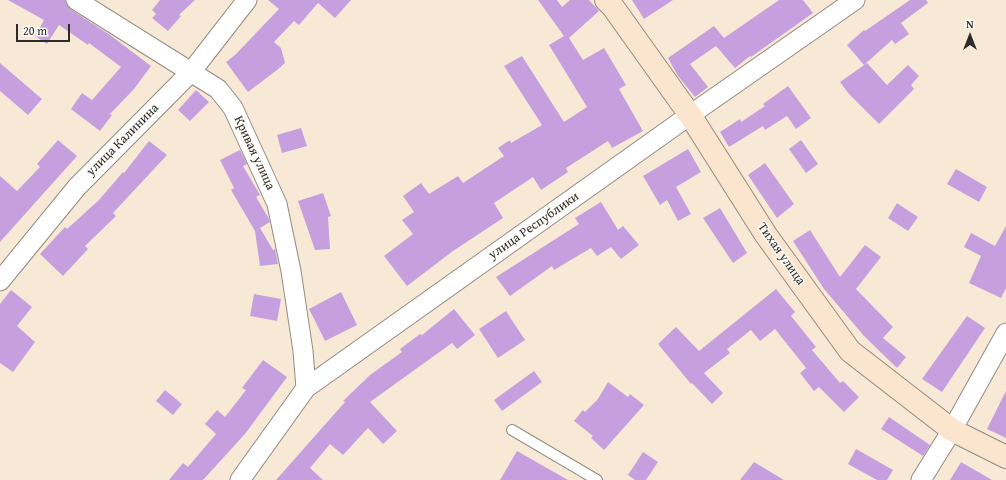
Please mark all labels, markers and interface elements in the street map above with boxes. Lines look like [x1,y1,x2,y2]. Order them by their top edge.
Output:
scale bar [18,16,72,42]
north arrow [950,16,990,56]
text: N [966,16,974,32]
text: 20 m [23,22,47,39]
street label: улица Калинина [84,101,162,179]
street label: Кривая улица [230,114,278,192]
street label: улица Республики [486,189,582,263]
street label: Тихая улица [754,220,808,288]

